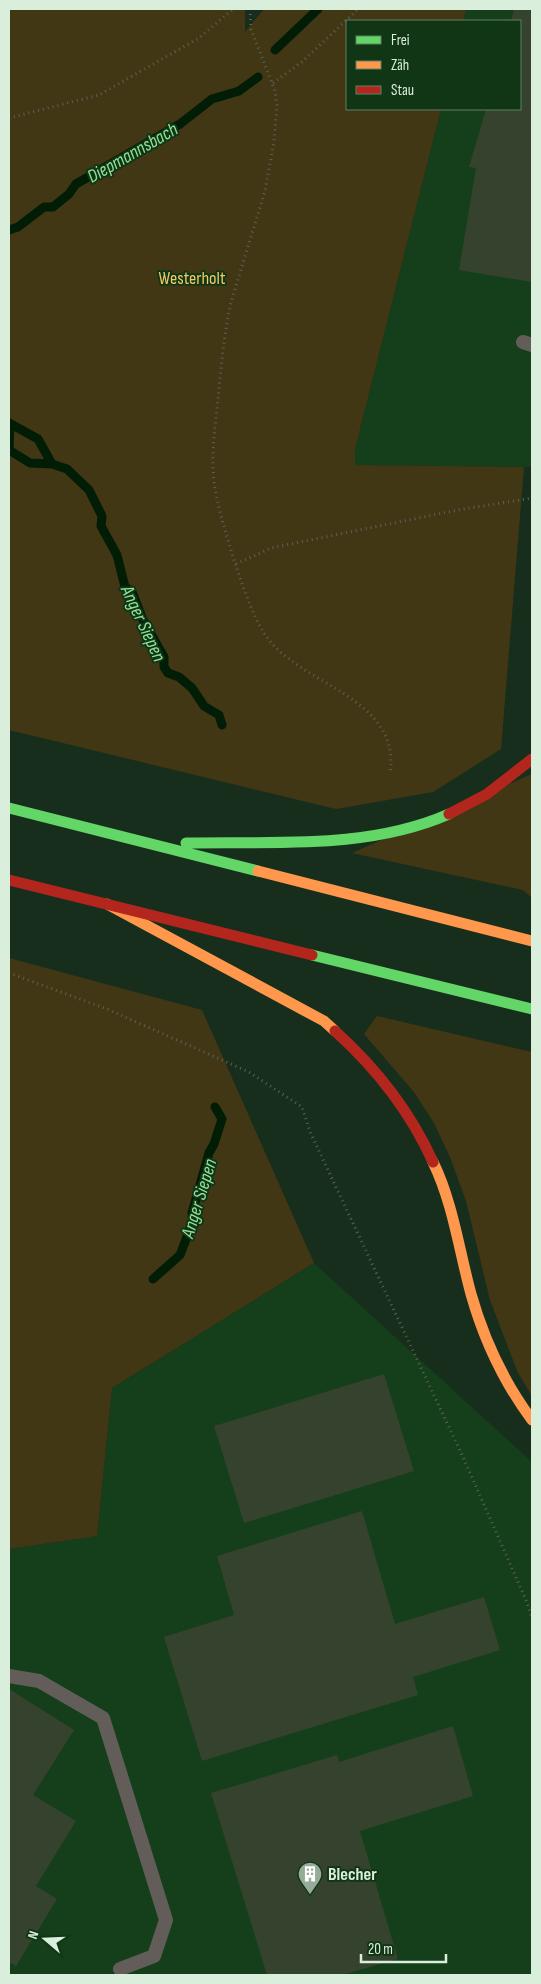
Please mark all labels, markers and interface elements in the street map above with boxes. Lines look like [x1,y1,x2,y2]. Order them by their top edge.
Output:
legend [346,20,521,110]
text: Frei [391,31,410,50]
text: Zäh [391,56,409,75]
text: Stau [391,81,414,100]
water label: Diepmannsbach [83,118,182,188]
park label: Westerholt [159,268,226,289]
water label: Anger Siepen [115,581,170,666]
water label: Anger Siepen [176,1156,222,1242]
building icon: Blecher [297,1861,323,1895]
place label: Blecher [328,1864,377,1885]
north arrow [20,1914,70,1964]
text: N [24,1929,42,1941]
scale bar [361,1932,446,1964]
text: 20 m [368,1940,393,1959]

